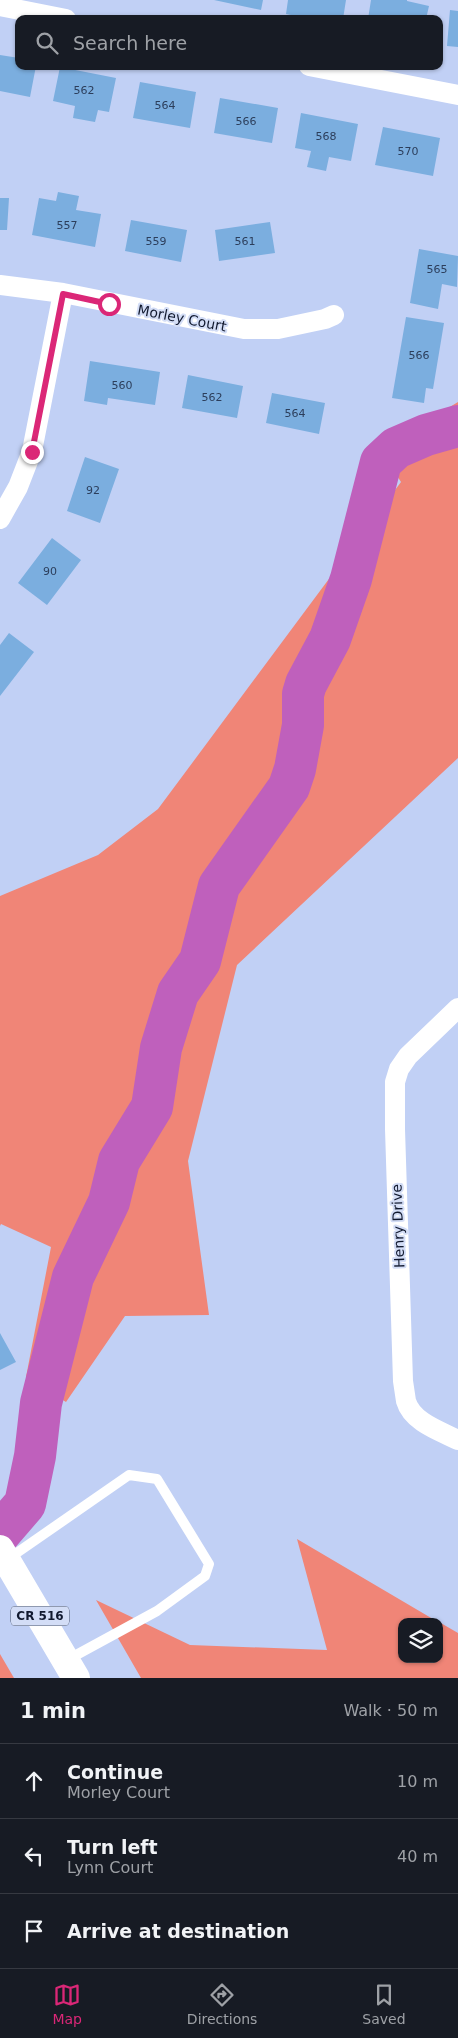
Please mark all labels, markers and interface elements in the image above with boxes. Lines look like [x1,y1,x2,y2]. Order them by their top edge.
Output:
search box [15,15,443,70]
icon: search [33,29,61,57]
text: Search here [73,32,187,54]
house number: 562 [74,84,95,97]
house number: 564 [155,99,176,112]
house number: 566 [236,115,257,128]
house number: 568 [316,130,337,143]
house number: 570 [398,145,419,158]
house number: 557 [57,219,78,232]
house number: 559 [146,235,167,248]
house number: 561 [235,235,256,248]
house number: 565 [427,263,448,276]
route start [98,293,121,316]
street label: Morley Court [136,302,228,335]
house number: 566 [409,349,430,362]
house number: 560 [112,379,133,392]
house number: 562 [202,391,223,404]
house number: 564 [285,407,306,420]
route end [21,441,44,464]
house number: 92 [86,484,100,497]
house number: 90 [43,565,57,578]
street label: Henry Drive [389,1184,407,1268]
road number: CR 516 [11,1606,69,1625]
map controls [398,1618,443,1663]
button: layers [398,1618,443,1663]
text: 1 min [20,1699,86,1723]
text: Walk · 50 m [343,1701,438,1720]
text: Continue [67,1761,163,1783]
icon: ahead [20,1767,48,1795]
text: 10 m [397,1772,438,1791]
text: Morley Court [67,1783,170,1802]
text: Turn left [67,1836,158,1858]
icon: left [20,1842,48,1870]
text: 40 m [397,1847,438,1866]
text: Lynn Court [67,1858,153,1877]
icon: arrive [20,1917,48,1945]
text: Arrive at destination [67,1920,289,1942]
tab: Map [52,1981,82,2027]
tab: Directions [187,1981,257,2027]
tab: Saved [362,1981,406,2027]

